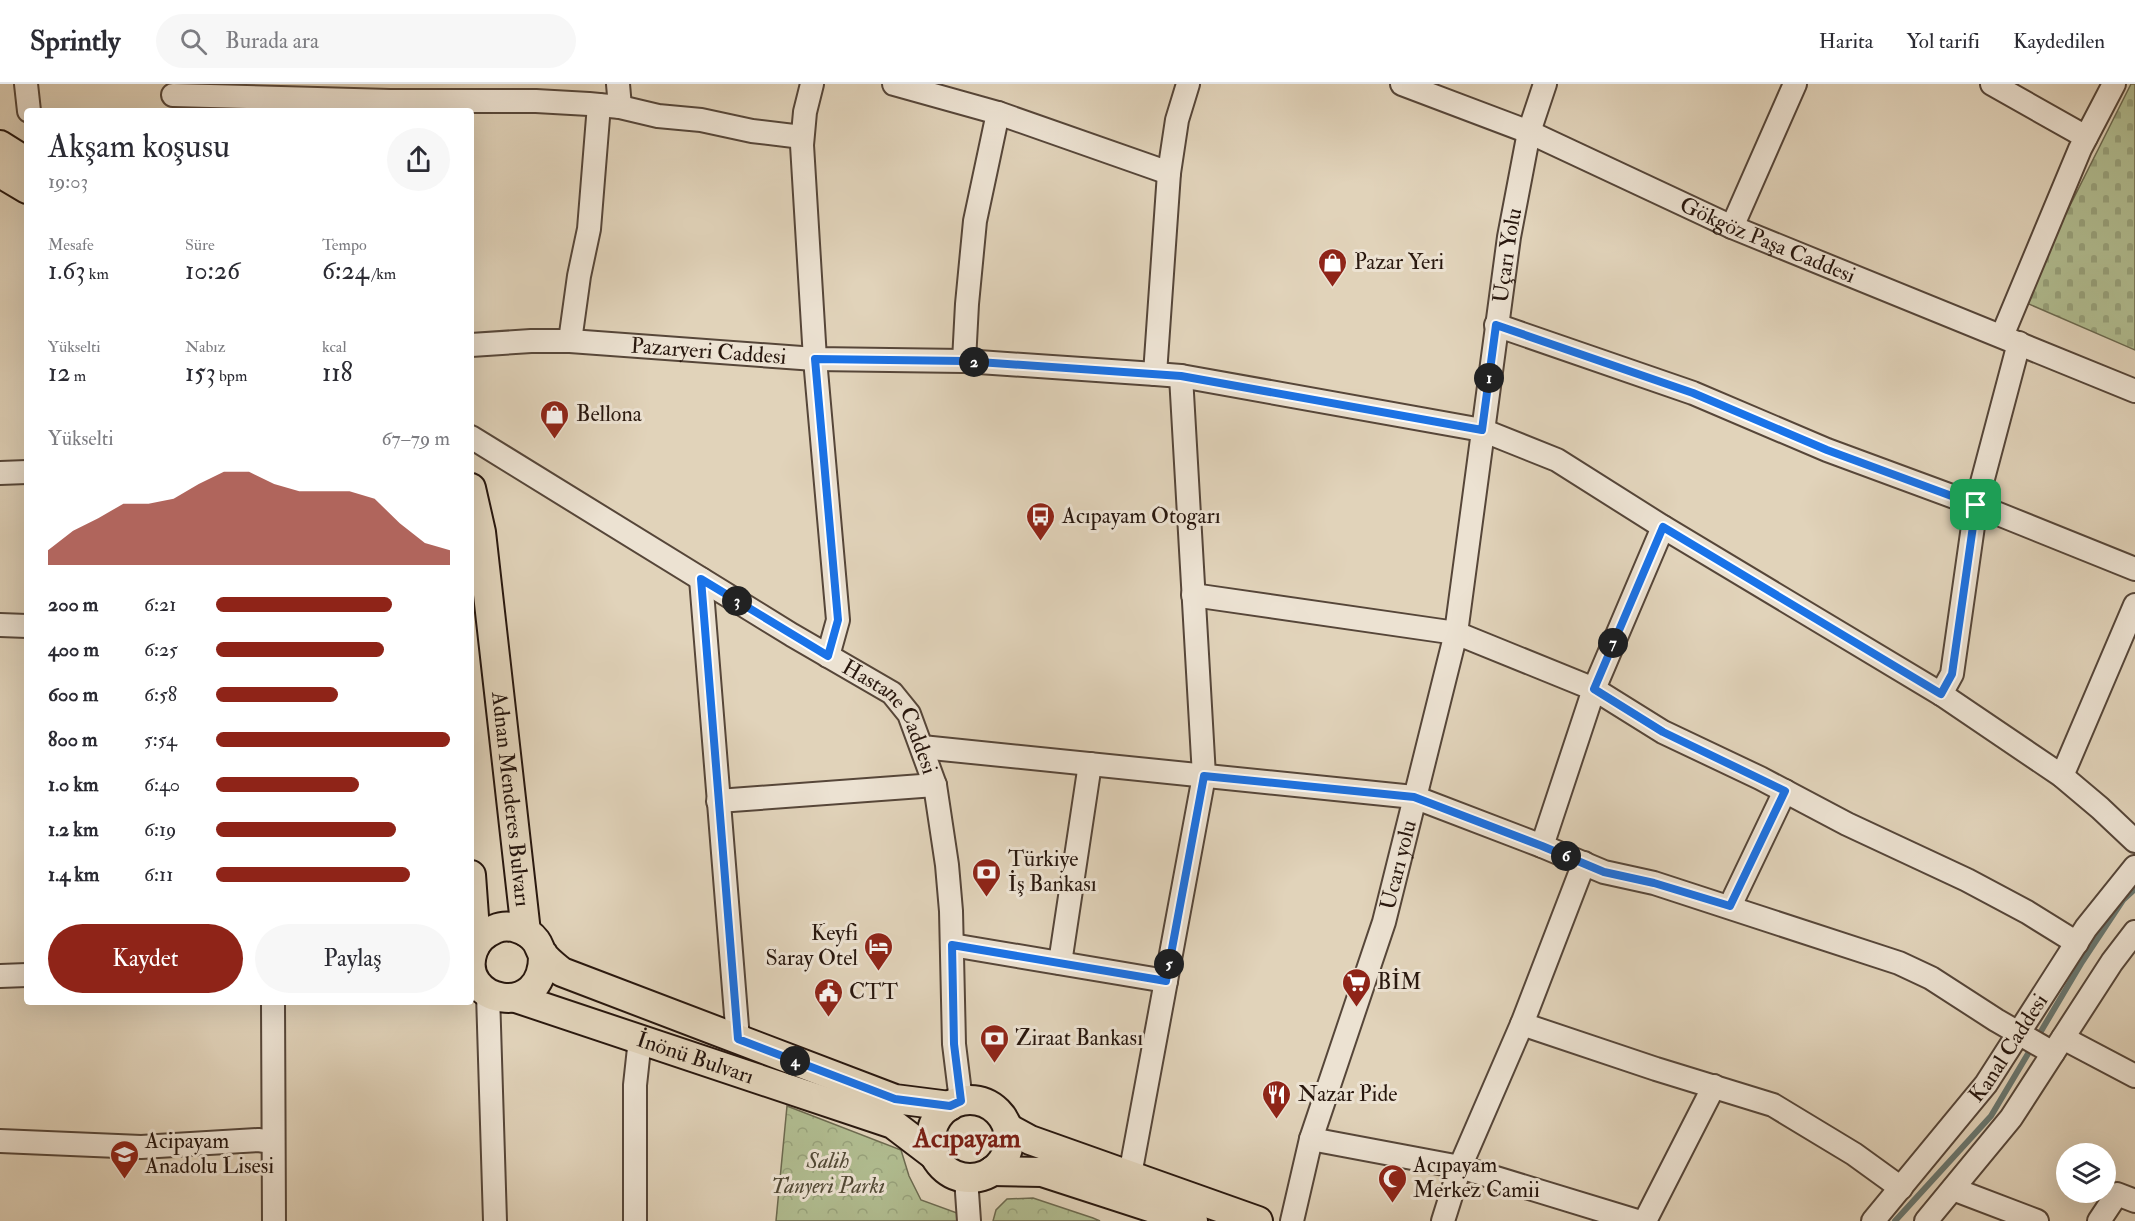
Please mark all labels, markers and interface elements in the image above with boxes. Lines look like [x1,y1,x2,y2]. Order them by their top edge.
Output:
search box [156,14,576,68]
text: Sprintly [30,24,120,59]
icon: search [177,25,210,58]
text: Burada ara [225,27,319,55]
text: Harita [1819,28,1873,55]
text: Yol tarifi [1906,28,1980,55]
text: Kaydedilen [2013,28,2105,55]
text: Akşam koşusu [48,126,230,167]
button: share [387,128,450,191]
text: 19:03 [48,169,88,194]
street label: Gökgöz Paşa Caddesi [1675,191,1860,290]
street label: Uçarı Yolu [1486,206,1528,305]
text: Mesafe [48,235,94,255]
text: Süre [185,235,215,255]
text: Tempo [322,235,367,255]
shop icon: Pazar Yeri [1317,246,1349,288]
place label: Pazar Yeri [1354,248,1444,276]
text: 1.63 [48,255,85,287]
text: 10:26 [185,255,240,287]
text: 6:24 [322,255,369,287]
text: km [85,264,109,284]
text: /km [369,264,396,284]
street label: Pazaryeri Caddesi [630,331,787,371]
text: Yükselti [48,337,100,357]
text: Nabız [185,337,225,357]
text: kcal [322,337,347,357]
pin: 2 [959,347,989,377]
text: 2 [970,352,978,372]
text: 12 [48,357,70,389]
text: 153 [185,357,216,389]
text: 118 [322,357,353,389]
pin: 1 [1474,363,1504,393]
text: m [70,366,86,386]
text: bpm [216,366,247,386]
text: 1 [1486,368,1492,388]
shop icon: Bellona [539,398,571,440]
place label: Bellona [576,400,643,428]
text: Yükselti [48,426,114,451]
text: 67–79 m [381,426,450,451]
pin [1950,479,2001,530]
icon: arrive [1959,488,1992,521]
bus stop icon: Acıpayam Otogarı [1025,500,1057,542]
place label: Acıpayam Otogarı [1061,502,1221,531]
pin: 3 [722,586,752,616]
text: 3 [734,591,740,611]
text: 200 m [48,592,98,617]
text: 6:21 [144,592,176,617]
pin: 7 [1598,628,1628,658]
text: 7 [1609,633,1617,653]
text: 400 m [48,637,99,662]
text: 6:25 [144,637,178,662]
street label: Hastane Caddesi [837,653,944,778]
text: 600 m [48,682,98,707]
text: 6:58 [144,682,177,707]
street label: Adnan Menderes Bulvarı [485,689,537,908]
text: 800 m [48,727,98,752]
text: 5:54 [144,727,177,752]
text: 1.0 km [48,772,99,797]
text: 6:40 [144,772,180,797]
text: 1.2 km [48,817,98,842]
text: 6:19 [144,817,176,842]
street label: Ucarı yolu [1374,817,1423,913]
pin: 6 [1551,841,1581,871]
place label: Türkiye İş Bankası [1008,845,1097,898]
text: 6 [1562,846,1570,866]
bank icon: Türkiye İş Bankası [971,856,1003,898]
text: 1.4 km [48,862,99,887]
text: 6:11 [144,862,173,887]
place label: Keyfi Saray Otel [766,919,858,972]
button: Kaydet [48,924,243,993]
button: Paylaş [255,924,450,993]
hotel icon: Keyfi Saray Otel [863,930,895,972]
pin: 5 [1154,949,1184,979]
text: 5 [1165,954,1173,974]
supermarket icon: BİM [1340,966,1372,1008]
place label: BİM [1377,968,1422,996]
public building icon: CTT [812,976,844,1018]
place label: CTT [849,978,899,1006]
street label: Kanal Caddesi [1963,988,2054,1108]
bank icon: Ziraat Bankası [978,1022,1010,1064]
place label: Ziraat Bankası [1015,1024,1143,1052]
street label: İnönü Bulvarı [633,1025,758,1091]
pin: 4 [780,1046,810,1076]
text: 4 [791,1051,799,1071]
restaurant icon: Nazar Pide [1261,1078,1293,1120]
place label: Nazar Pide [1298,1080,1397,1108]
district label: Acıpayam [912,1121,1021,1156]
place label: Acipayam Anadolu Lisesi [144,1127,274,1180]
school or university icon: Acipayam Anadolu Lisesi [108,1138,140,1180]
map controls [2056,1143,2116,1203]
button: layers [2056,1143,2116,1203]
park label: Salih Tanyeri Parkı [771,1147,885,1200]
place label: Acıpayam Merkez Camii [1412,1151,1540,1204]
mosque icon: Acıpayam Merkez Camii [1376,1162,1408,1204]

